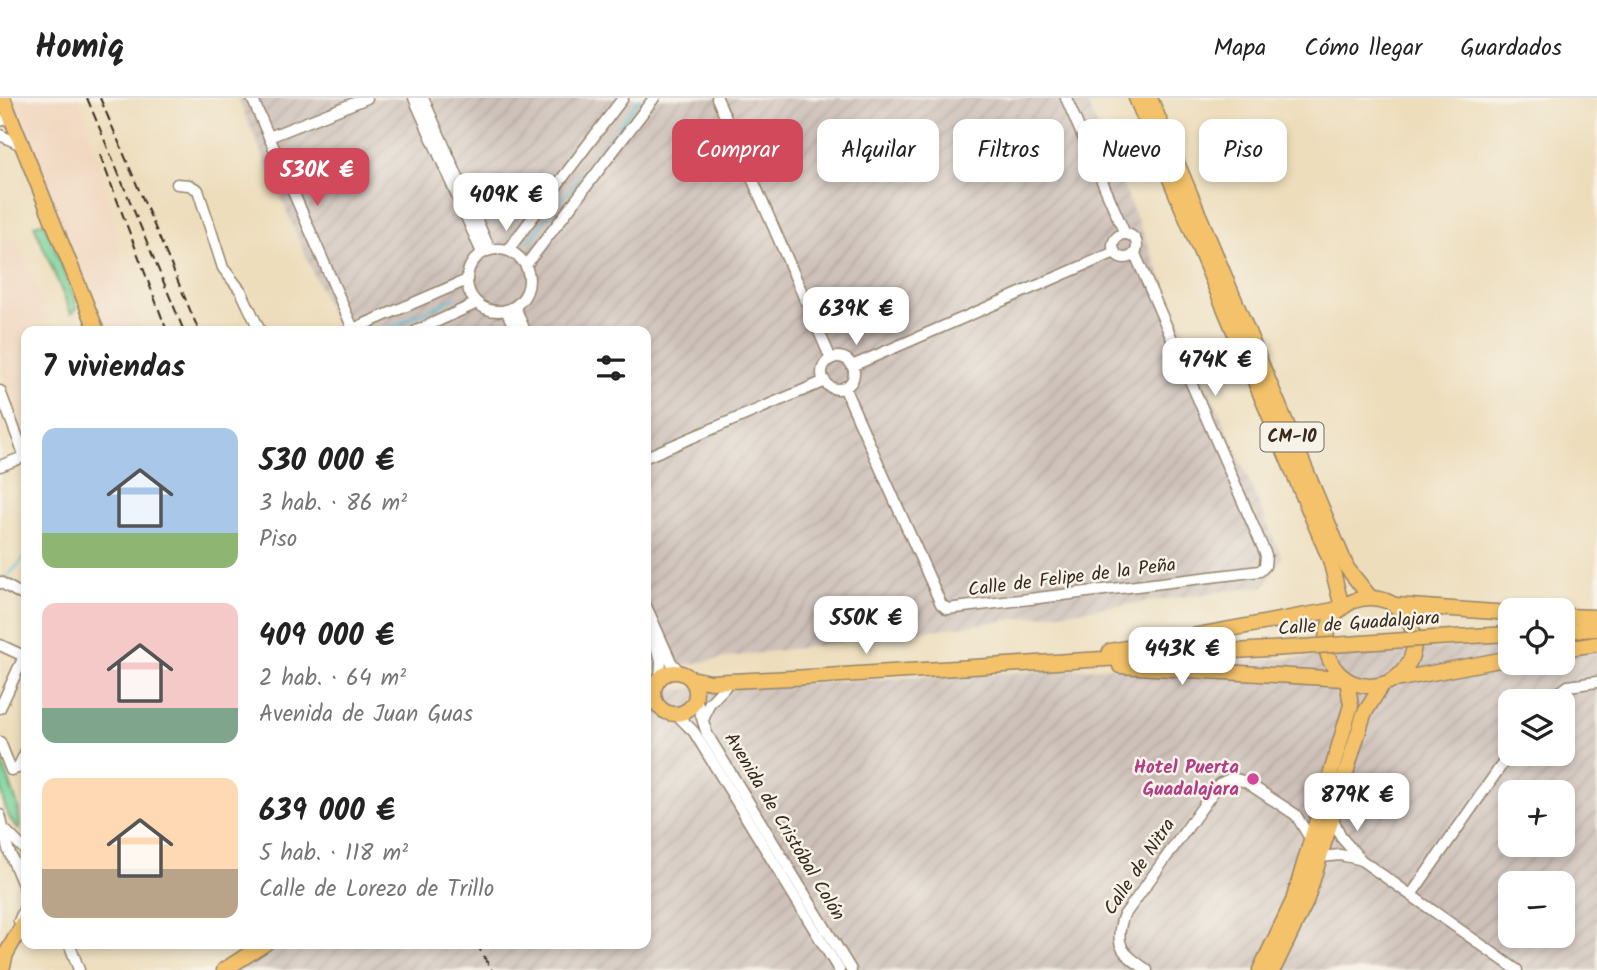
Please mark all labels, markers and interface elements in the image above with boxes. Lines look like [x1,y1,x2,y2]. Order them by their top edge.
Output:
text: Homiq [35,22,124,75]
text: Mapa [1213,29,1266,68]
text: Cómo llegar [1304,29,1422,68]
text: Guardados [1460,29,1562,68]
chip: Comprar [672,119,803,182]
chip: Alquilar [817,119,939,182]
chip: Filtros [953,119,1064,182]
chip: Nuevo [1078,119,1185,182]
chip: Piso [1199,119,1287,182]
pin: 530K € [260,148,374,208]
text: 530K € [280,153,354,189]
pin: 409K € [449,174,563,233]
text: 409K € [469,178,543,214]
pin: 639K € [799,288,913,347]
text: 639K € [819,292,893,328]
pin: 474K € [1158,338,1272,398]
text: 474K € [1178,343,1252,379]
text: 7 viviendas [42,344,185,392]
icon: filters [592,349,630,387]
road number: CM-10 [1260,422,1324,452]
text: 530 000 € [259,438,394,486]
icon: home [98,456,182,540]
text: 3 hab. · 86 m² [259,486,407,522]
text: Piso [259,522,297,558]
street label: Calle de Felipe de la Peña [966,550,1178,606]
pin: 550K € [809,596,923,656]
map controls [1498,598,1575,948]
button: locate [1498,598,1575,675]
text: 550K € [830,601,902,637]
street label: Calle de Guadalajara [1277,603,1441,645]
text: 409 000 € [259,613,394,661]
pin: 443K € [1125,628,1239,687]
icon: home [98,631,182,715]
text: 443K € [1145,632,1219,668]
text: 2 hab. · 64 m² [259,661,406,697]
button: layers [1498,689,1575,766]
text: Avenida de Juan Guas [259,697,473,733]
street label: Avenida de Cristóbal Colón [716,727,852,927]
place label: Hotel Puerta Guadalajara [1134,753,1239,805]
marker: Hotel Puerta Guadalajara [1245,771,1261,787]
pin: 879K € [1300,774,1414,833]
text: 879K € [1320,778,1394,814]
button: + [1498,780,1575,857]
text: 639 000 € [259,788,395,836]
icon: home [98,806,182,890]
street label: Calle de Nitra [1096,812,1184,922]
text: 5 hab. · 118 m² [259,836,408,872]
button: − [1498,871,1575,948]
text: Calle de Lorezo de Trillo [259,872,494,908]

